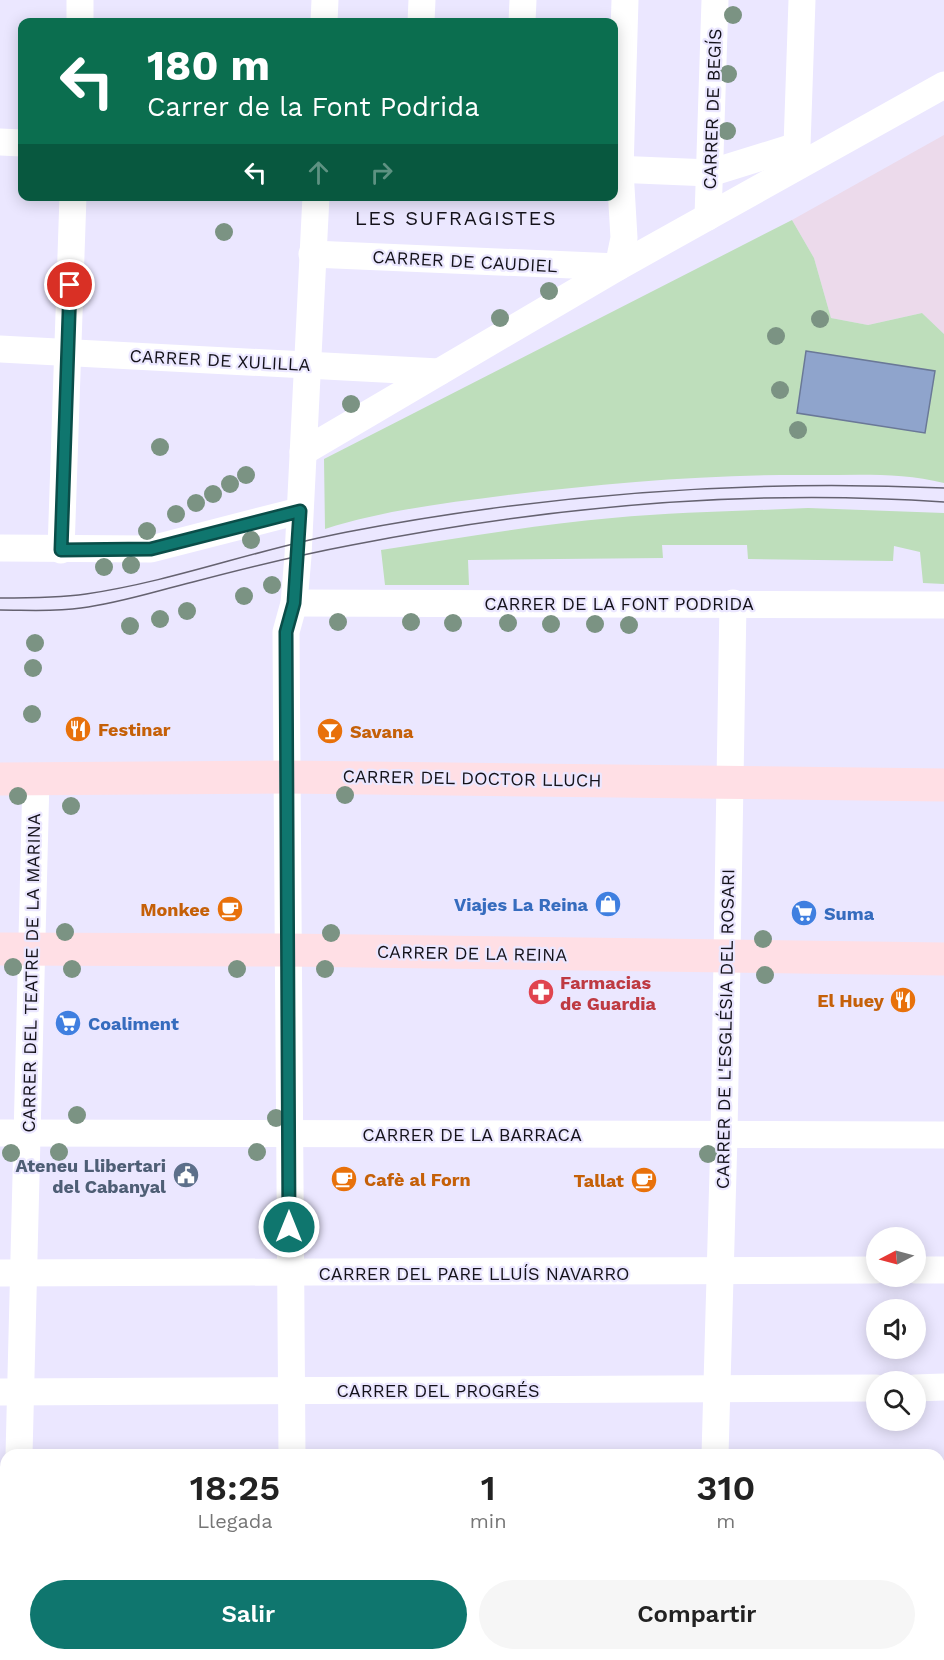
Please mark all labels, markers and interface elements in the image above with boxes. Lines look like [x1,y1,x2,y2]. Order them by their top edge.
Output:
street label: CARRER DE BEGÍS [699,28,725,190]
text: 180 m [147,41,270,90]
icon: left [48,42,126,120]
text: Carrer de la Font Podrida [147,91,479,123]
icon: left [239,156,272,189]
icon: ahead [302,156,335,189]
icon: right [365,156,398,189]
district label: LES SUFRAGISTES [355,206,557,230]
street label: CARRER DE CAUDIEL [372,246,558,276]
pin [44,259,95,310]
icon: arrive [53,268,86,301]
street label: CARRER DE XULILLA [129,345,311,375]
street label: CARRER DE LA FONT PODRIDA [484,593,754,614]
restaurant icon: Festinar [63,714,93,744]
bar icon: Savana [315,716,345,746]
place label: Festinar [98,719,171,740]
place label: Savana [350,721,414,742]
street label: CARRER DEL DOCTOR LLUCH [342,765,602,791]
street label: CARRER DEL TEATRE DE LA MARINA [18,813,44,1133]
street label: CARRER DE L'ESGLÉSIA DEL ROSARI [712,869,738,1189]
shop icon: Viajes La Reina [593,889,623,919]
cafe icon: Monkee [215,894,245,924]
place label: Viajes La Reina [454,894,589,915]
supermarket icon: Suma [789,898,819,928]
place label: Monkee [140,899,210,920]
place label: Suma [824,903,875,924]
street label: CARRER DE LA REINA [377,941,567,965]
place label: Farmacias de Guardia [560,972,657,1014]
pharmacy icon: Farmacias de Guardia [526,977,556,1007]
restaurant icon: El Huey [888,985,918,1015]
place label: El Huey [817,990,885,1011]
supermarket icon: Coaliment [53,1008,83,1038]
place label: Coaliment [88,1013,179,1034]
street label: CARRER DE LA BARRACA [362,1124,582,1145]
place label: Ateneu Llibertari del Cabanyal [16,1155,166,1197]
public building icon: Ateneu Llibertari del Cabanyal [171,1160,201,1190]
cafe icon: Cafè al Forn [329,1164,359,1194]
cafe icon: Tallat [629,1165,659,1195]
place label: Cafè al Forn [364,1169,471,1190]
place label: Tallat [574,1170,624,1191]
position arrow [257,1195,321,1259]
north arrow [866,1227,926,1287]
map controls [866,1227,926,1431]
street label: CARRER DEL PARE LLUÍS NAVARRO [319,1263,629,1284]
button: sound [866,1299,926,1359]
button: search [866,1371,926,1431]
street label: CARRER DEL PROGRÉS [337,1380,539,1401]
text: 18:25 [190,1467,280,1509]
text: 1 [481,1467,496,1509]
text: 310 [696,1467,755,1509]
text: Llegada [197,1509,273,1533]
text: min [470,1509,507,1533]
text: m [716,1509,735,1533]
button: Salir [30,1580,467,1649]
button: Compartir [479,1580,915,1649]

